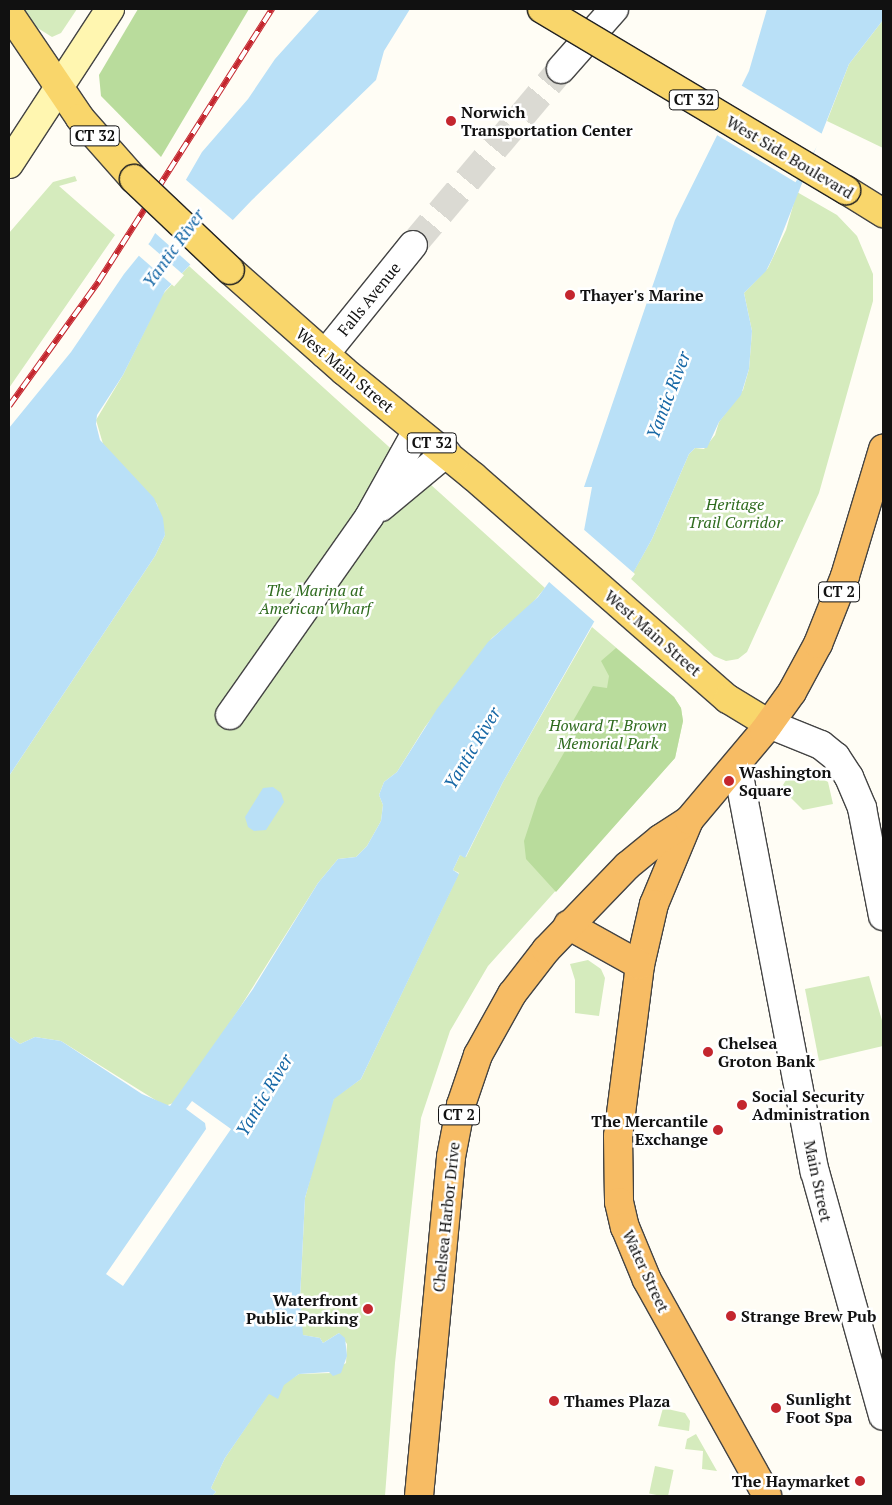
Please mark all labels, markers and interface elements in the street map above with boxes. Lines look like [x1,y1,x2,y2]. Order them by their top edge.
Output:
road number: CT 32 [668,88,720,112]
place label: Norwich Transportation Center [461,102,633,140]
street label: West Side Boulevard [723,112,857,202]
marker: Norwich Transportation Center [445,115,457,127]
road number: CT 32 [69,124,121,148]
water label: Yantic River [137,204,209,292]
street label: Falls Avenue [333,258,405,340]
place label: Thayer's Marine [580,285,704,305]
marker: Thayer's Marine [564,289,576,301]
street label: West Main Street [292,324,398,416]
water label: Yantic River [641,348,695,442]
road number: CT 32 [406,430,458,456]
park label: Heritage Trail Corridor [688,494,782,532]
park label: The Marina at American Wharf [259,580,371,618]
road number: CT 2 [818,580,860,604]
street label: West Main Street [601,586,705,680]
water label: Yantic River [439,703,505,793]
park label: Howard T. Brown Memorial Park [549,715,667,753]
place label: Washington Square [739,762,832,800]
marker: Washington Square [723,775,735,787]
place label: Chelsea Groton Bank [718,1033,815,1071]
marker: Chelsea Groton Bank [702,1046,714,1058]
water label: Yantic River [231,1050,297,1140]
place label: Social Security Administration [752,1086,870,1124]
marker: Social Security Administration [736,1099,748,1111]
road number: CT 2 [438,1102,480,1128]
place label: The Mercantile Exchange [591,1111,708,1149]
marker: The Mercantile Exchange [712,1124,724,1136]
street label: Main Street [800,1138,836,1224]
street label: Chelsea Harbor Drive [429,1141,463,1293]
street label: Water Street [619,1227,673,1315]
place label: Waterfront Public Parking [246,1290,358,1328]
marker: Waterfront Public Parking [362,1303,374,1315]
place label: Strange Brew Pub [741,1306,876,1326]
marker: Strange Brew Pub [725,1310,737,1322]
place label: Sunlight Foot Spa [786,1389,852,1427]
place label: Thames Plaza [564,1391,670,1411]
marker: Thames Plaza [548,1395,560,1407]
marker: Sunlight Foot Spa [770,1402,782,1414]
place label: The Haymarket [732,1471,850,1491]
marker: The Haymarket [854,1475,866,1487]

